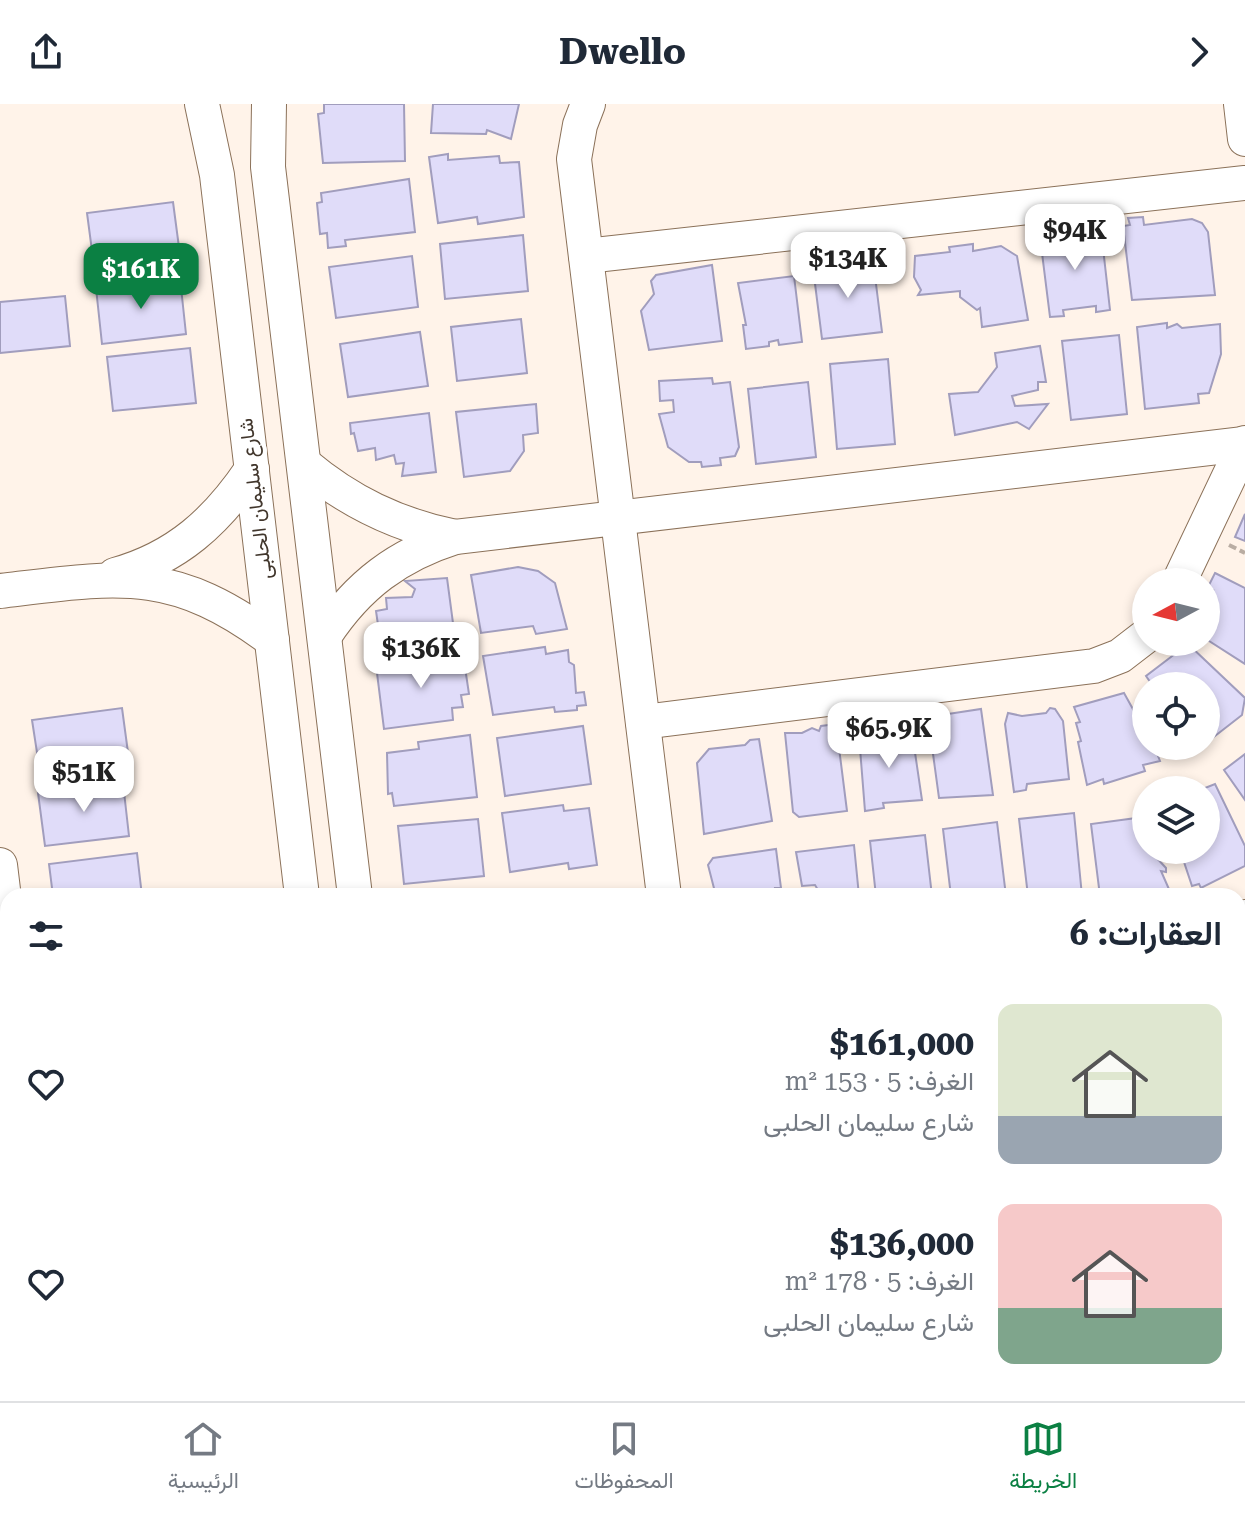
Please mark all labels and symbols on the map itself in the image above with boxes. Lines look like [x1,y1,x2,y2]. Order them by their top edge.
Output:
pin: $94K [1028,204,1122,272]
pin: $134K [792,232,904,300]
pin: $161K [85,243,197,311]
street label: شارع سليمان الحلبى [233,417,279,581]
north arrow [1132,568,1220,656]
pin: $136K [365,622,477,690]
pin: $65.9K [824,702,954,770]
pin: $51K [37,746,131,814]

